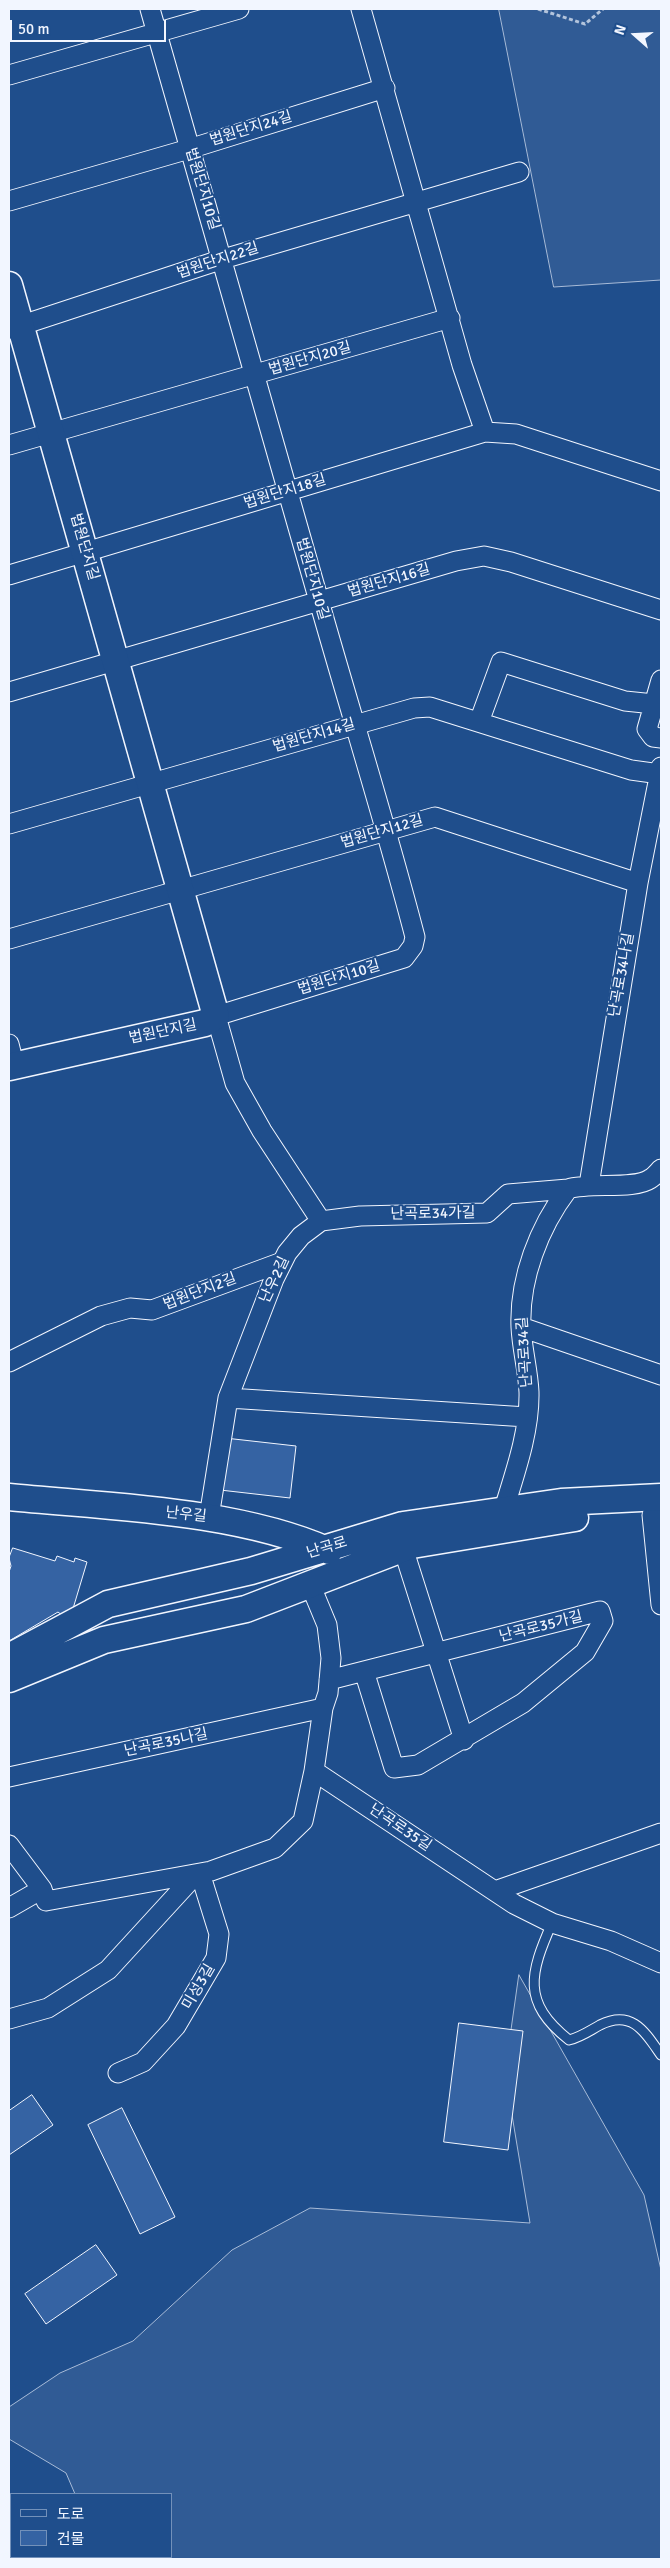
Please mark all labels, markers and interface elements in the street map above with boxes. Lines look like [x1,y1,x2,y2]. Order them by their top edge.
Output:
scale bar [12,10,169,42]
north arrow [610,10,660,60]
text: 50 m [18,20,49,38]
text: N [611,23,630,37]
street label: 법원단지24길 [208,108,294,150]
street label: 법원단지10길 [181,146,223,232]
street label: 법원단지22길 [175,239,261,283]
street label: 법원단지20길 [267,339,353,379]
street label: 법원단지18길 [242,471,328,513]
street label: 법원단지길 [66,511,102,583]
street label: 법원단지10길 [292,536,332,622]
street label: 법원단지16길 [346,561,432,601]
street label: 법원단지14길 [271,716,357,756]
street label: 법원단지12길 [339,812,425,852]
street label: 난곡로34나길 [606,931,638,1019]
street label: 법원단지10길 [296,957,382,999]
street label: 법원단지길 [127,1016,199,1048]
street label: 난곡로34가길 [390,1204,476,1224]
street label: 난우2길 [256,1254,294,1306]
street label: 법원단지2길 [161,1270,239,1314]
street label: 난곡로34길 [514,1316,536,1388]
street label: 난우길 [164,1504,208,1526]
street label: 난곡로 [305,1533,349,1563]
street label: 난곡로35가길 [497,1608,585,1646]
street label: 난곡로35나길 [122,1725,210,1761]
street label: 난곡로35길 [365,1801,435,1855]
street label: 미성3길 [179,1961,219,2013]
legend [10,2493,172,2558]
text: 도로 [57,2505,85,2523]
text: 건물 [57,2530,85,2548]

